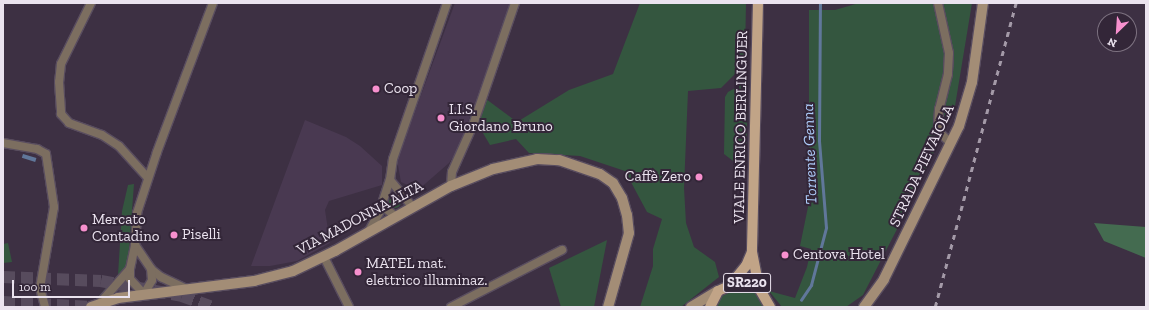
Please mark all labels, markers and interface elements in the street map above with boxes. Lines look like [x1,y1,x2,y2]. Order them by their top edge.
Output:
north arrow [1097,12,1137,52]
street label: VIALE ENRICO BERLINGUER [730,30,752,224]
text: N [1106,35,1119,50]
place label: Coop [384,80,417,98]
marker: Coop [371,84,381,94]
place label: I.I.S. Giordano Bruno [449,100,553,135]
street label: STRADA PIEVAIOLA [886,102,958,230]
water label: Torrente Genna [799,103,821,205]
marker: I.I.S. Giordano Bruno [436,113,446,123]
place label: Caffè Zero [625,168,691,186]
marker: Caffè Zero [694,172,704,182]
street label: VIA MADONNA ALTA [293,177,427,259]
place label: Mercato Contadino [92,210,160,245]
marker: Mercato Contadino [79,223,89,233]
place label: Piselli [182,226,221,244]
marker: Piselli [169,230,179,240]
place label: Centova Hotel [793,246,885,264]
marker: Centova Hotel [780,250,790,260]
place label: MATEL mat. elettrico illuminaz. [366,254,487,289]
marker: MATEL mat. elettrico illuminaz. [353,267,363,277]
road number: SR220 [723,271,771,295]
scale bar [14,272,132,298]
text: 100 m [19,280,51,294]

